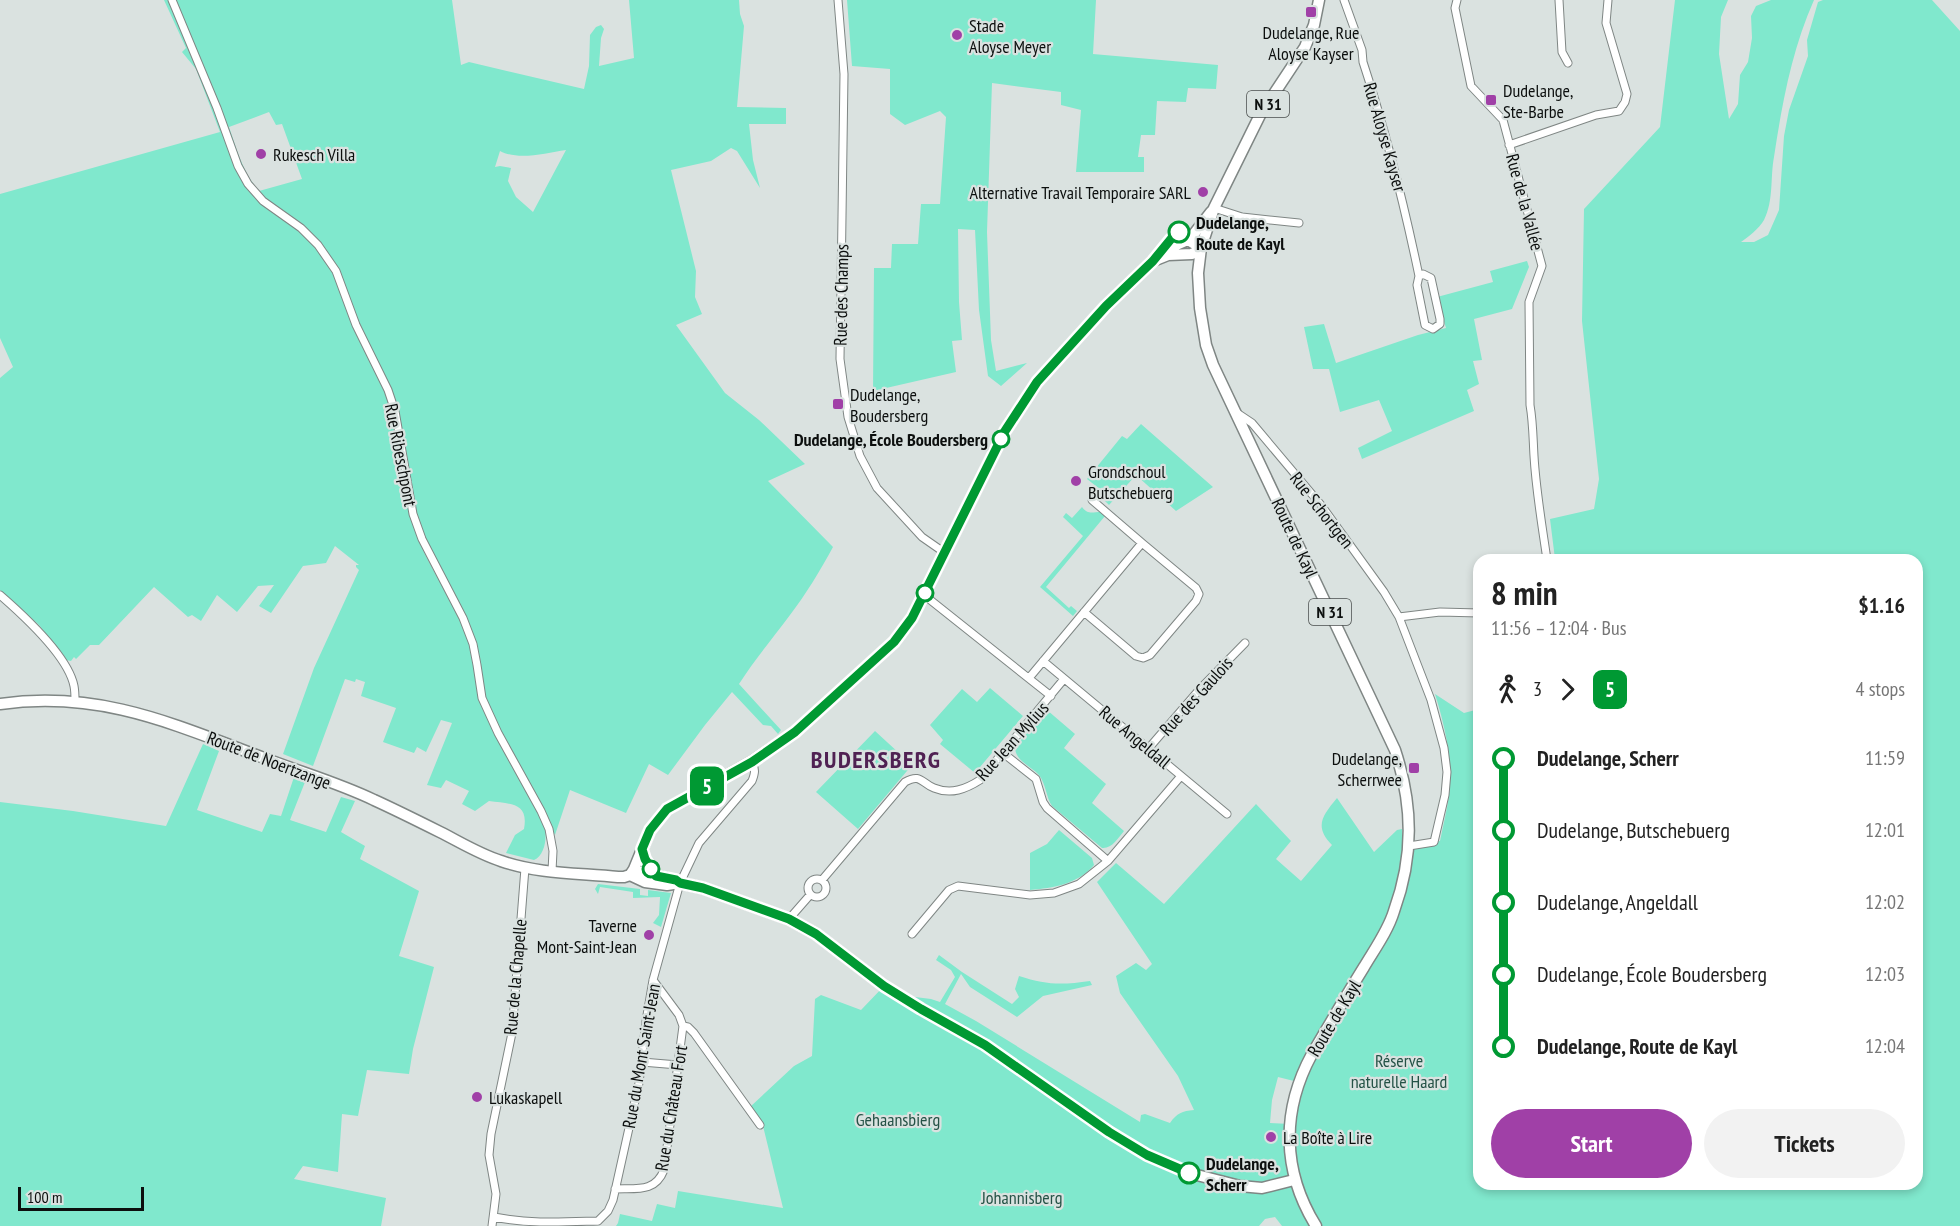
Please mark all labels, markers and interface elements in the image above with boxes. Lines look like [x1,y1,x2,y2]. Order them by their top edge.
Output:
marker: Dudelange, Rue Aloyse Kayser [1304,5,1318,19]
place label: Stade Aloyse Meyer [969,14,1051,58]
place label: Dudelange, Rue Aloyse Kayser [1263,21,1359,65]
marker: Stade Aloyse Meyer [950,28,964,42]
place label: Dudelange, Ste-Barbe [1503,79,1573,123]
street label: Rue Aloyse Kayser [1358,80,1412,194]
road number: N 31 [1247,91,1289,117]
marker: Dudelange, Ste-Barbe [1484,93,1498,107]
place label: Rukesch Villa [273,143,355,166]
marker: Rukesch Villa [254,147,268,161]
street label: Rue de la Vallée [1501,151,1549,253]
place label: Alternative Travail Temporaire SARL [970,181,1192,204]
marker: Alternative Travail Temporaire SARL [1196,185,1210,199]
place label: Dudelange, Route de Kayl [1196,211,1285,255]
marker: Dudelange, Route de Kayl [1168,221,1190,243]
street label: Rue des Champs [829,244,853,346]
place label: Dudelange, Boudersberg [850,383,928,427]
marker: Dudelange, Boudersberg [831,397,845,411]
street label: Rue Ribeschpont [380,402,422,508]
place label: Dudelange, École Boudersberg [794,428,988,451]
marker: Dudelange, École Boudersberg [992,430,1010,448]
place label: Grondschoul Butschebuerg [1088,460,1173,504]
street label: Rue Schortgen [1285,467,1359,553]
marker: Grondschoul Butschebuerg [1069,474,1083,488]
street label: Route de Kayl [1267,494,1324,582]
text: 8 min [1491,571,1558,614]
unlabelled marker [916,584,934,602]
text: $1.16 [1858,591,1905,619]
road number: N 31 [1309,599,1351,625]
text: 11:56 – 12:04 · Bus [1491,615,1626,641]
street label: Rue des Gaulois [1154,652,1238,740]
icon: walk [1491,673,1524,706]
icon: forward [1551,673,1584,706]
text: 3 [1533,676,1542,702]
text: 5 [1605,676,1615,703]
text: 4 stops [1856,676,1905,702]
street label: Rue Jean Mylius [970,697,1054,785]
street label: Rue Angeldall [1095,700,1176,774]
street label: Route de Noertzange [204,726,334,794]
district label: BUDERSBERG [811,744,941,775]
text: Dudelange, Scherr [1537,744,1679,772]
text: 11:59 [1865,745,1905,771]
place label: Dudelange, Scherrwee [1332,747,1402,791]
marker: Dudelange, Scherrwee [1407,761,1421,775]
line badge: 5 [688,766,726,806]
text: 5 [702,773,712,800]
text: Dudelange, Butschebuerg [1537,816,1730,844]
text: 12:01 [1865,817,1905,843]
unlabelled marker [642,860,660,878]
text: Dudelange, Angeldall [1537,888,1698,916]
text: 12:02 [1865,889,1905,915]
place label: Taverne Mont-Saint-Jean [537,914,637,958]
street label: Rue de la Chapelle [498,918,532,1036]
marker: Taverne Mont-Saint-Jean [642,928,656,942]
text: Dudelange, École Boudersberg [1537,960,1767,988]
text: 12:03 [1865,961,1905,987]
street label: Route de Kayl [1302,975,1366,1060]
street label: Rue du Mont Saint-Jean [617,982,665,1130]
text: Dudelange, Route de Kayl [1537,1032,1737,1060]
text: 12:04 [1865,1033,1905,1059]
street label: Rue du Château Fort [650,1043,692,1173]
park label: Réserve naturelle Haard [1351,1049,1447,1093]
place label: Lukaskapell [489,1086,563,1109]
marker: Lukaskapell [470,1090,484,1104]
park label: Gehaansbierg [856,1108,940,1131]
button: Start [1491,1109,1692,1178]
button: Tickets [1704,1109,1905,1178]
place label: La Boîte à Lire [1283,1126,1372,1149]
marker: La Boîte à Lire [1264,1130,1278,1144]
place label: Dudelange, Scherr [1206,1152,1279,1196]
marker: Dudelange, Scherr [1178,1162,1200,1184]
scale bar [18,1184,144,1212]
park label: Johannisberg [981,1186,1062,1209]
text: 100 m [27,1187,62,1207]

